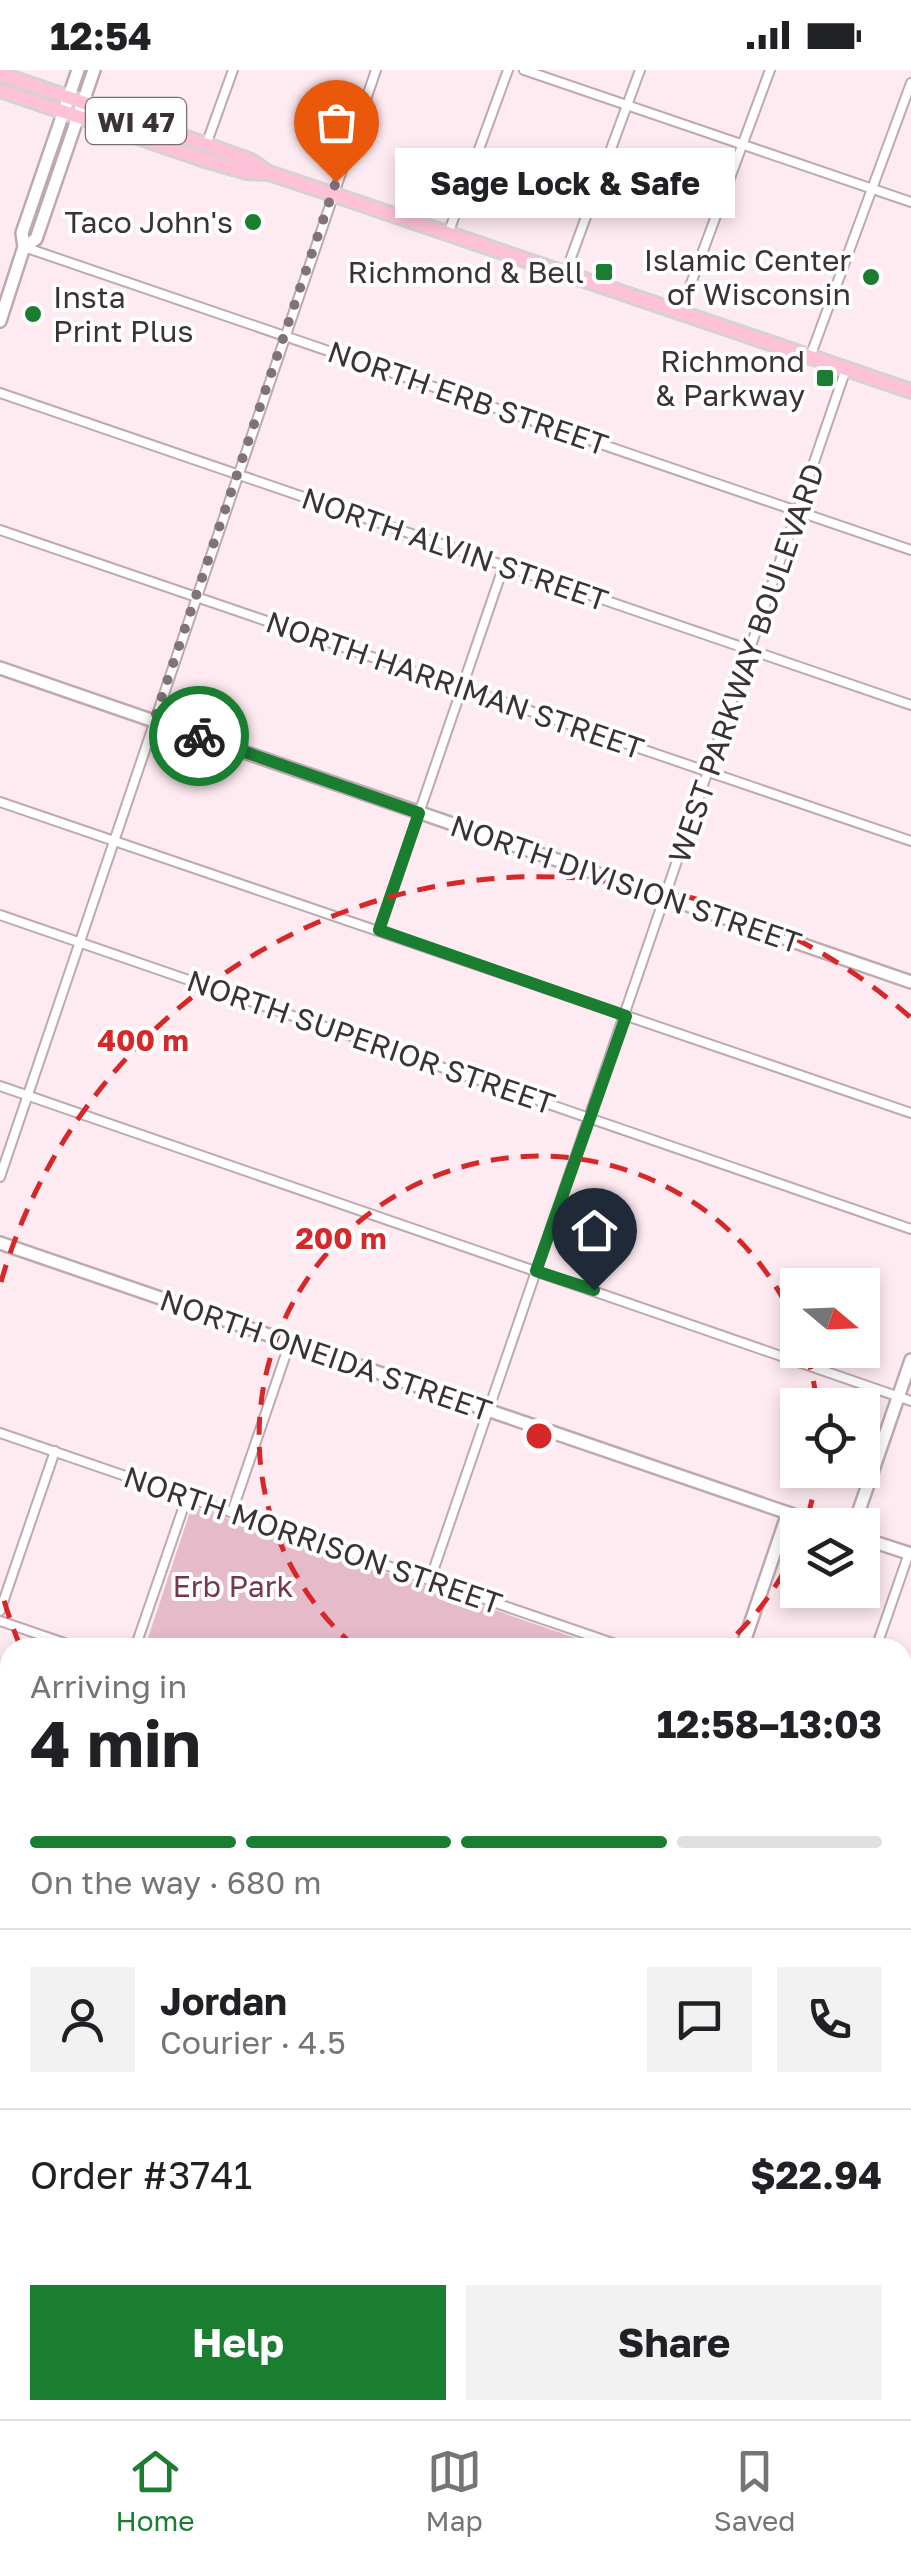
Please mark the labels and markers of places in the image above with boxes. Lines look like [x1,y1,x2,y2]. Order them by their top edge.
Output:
pin [294,80,379,183]
callout: Sage Lock & Safe [396,147,736,217]
place label: Taco John's [65,204,233,240]
marker: Taco John's [242,211,264,233]
place label: Islamic Center of Wisconsin [644,242,851,312]
place label: Richmond & Bell [348,254,584,290]
marker: Richmond & Bell [593,261,615,283]
marker: Islamic Center of Wisconsin [860,266,882,288]
place label: Insta Print Plus [53,279,193,349]
marker: Insta Print Plus [22,303,44,325]
place label: Richmond & Parkway [655,343,805,413]
marker: Richmond & Parkway [814,367,836,389]
pin [552,1188,637,1291]
centre of rings [521,1418,557,1454]

